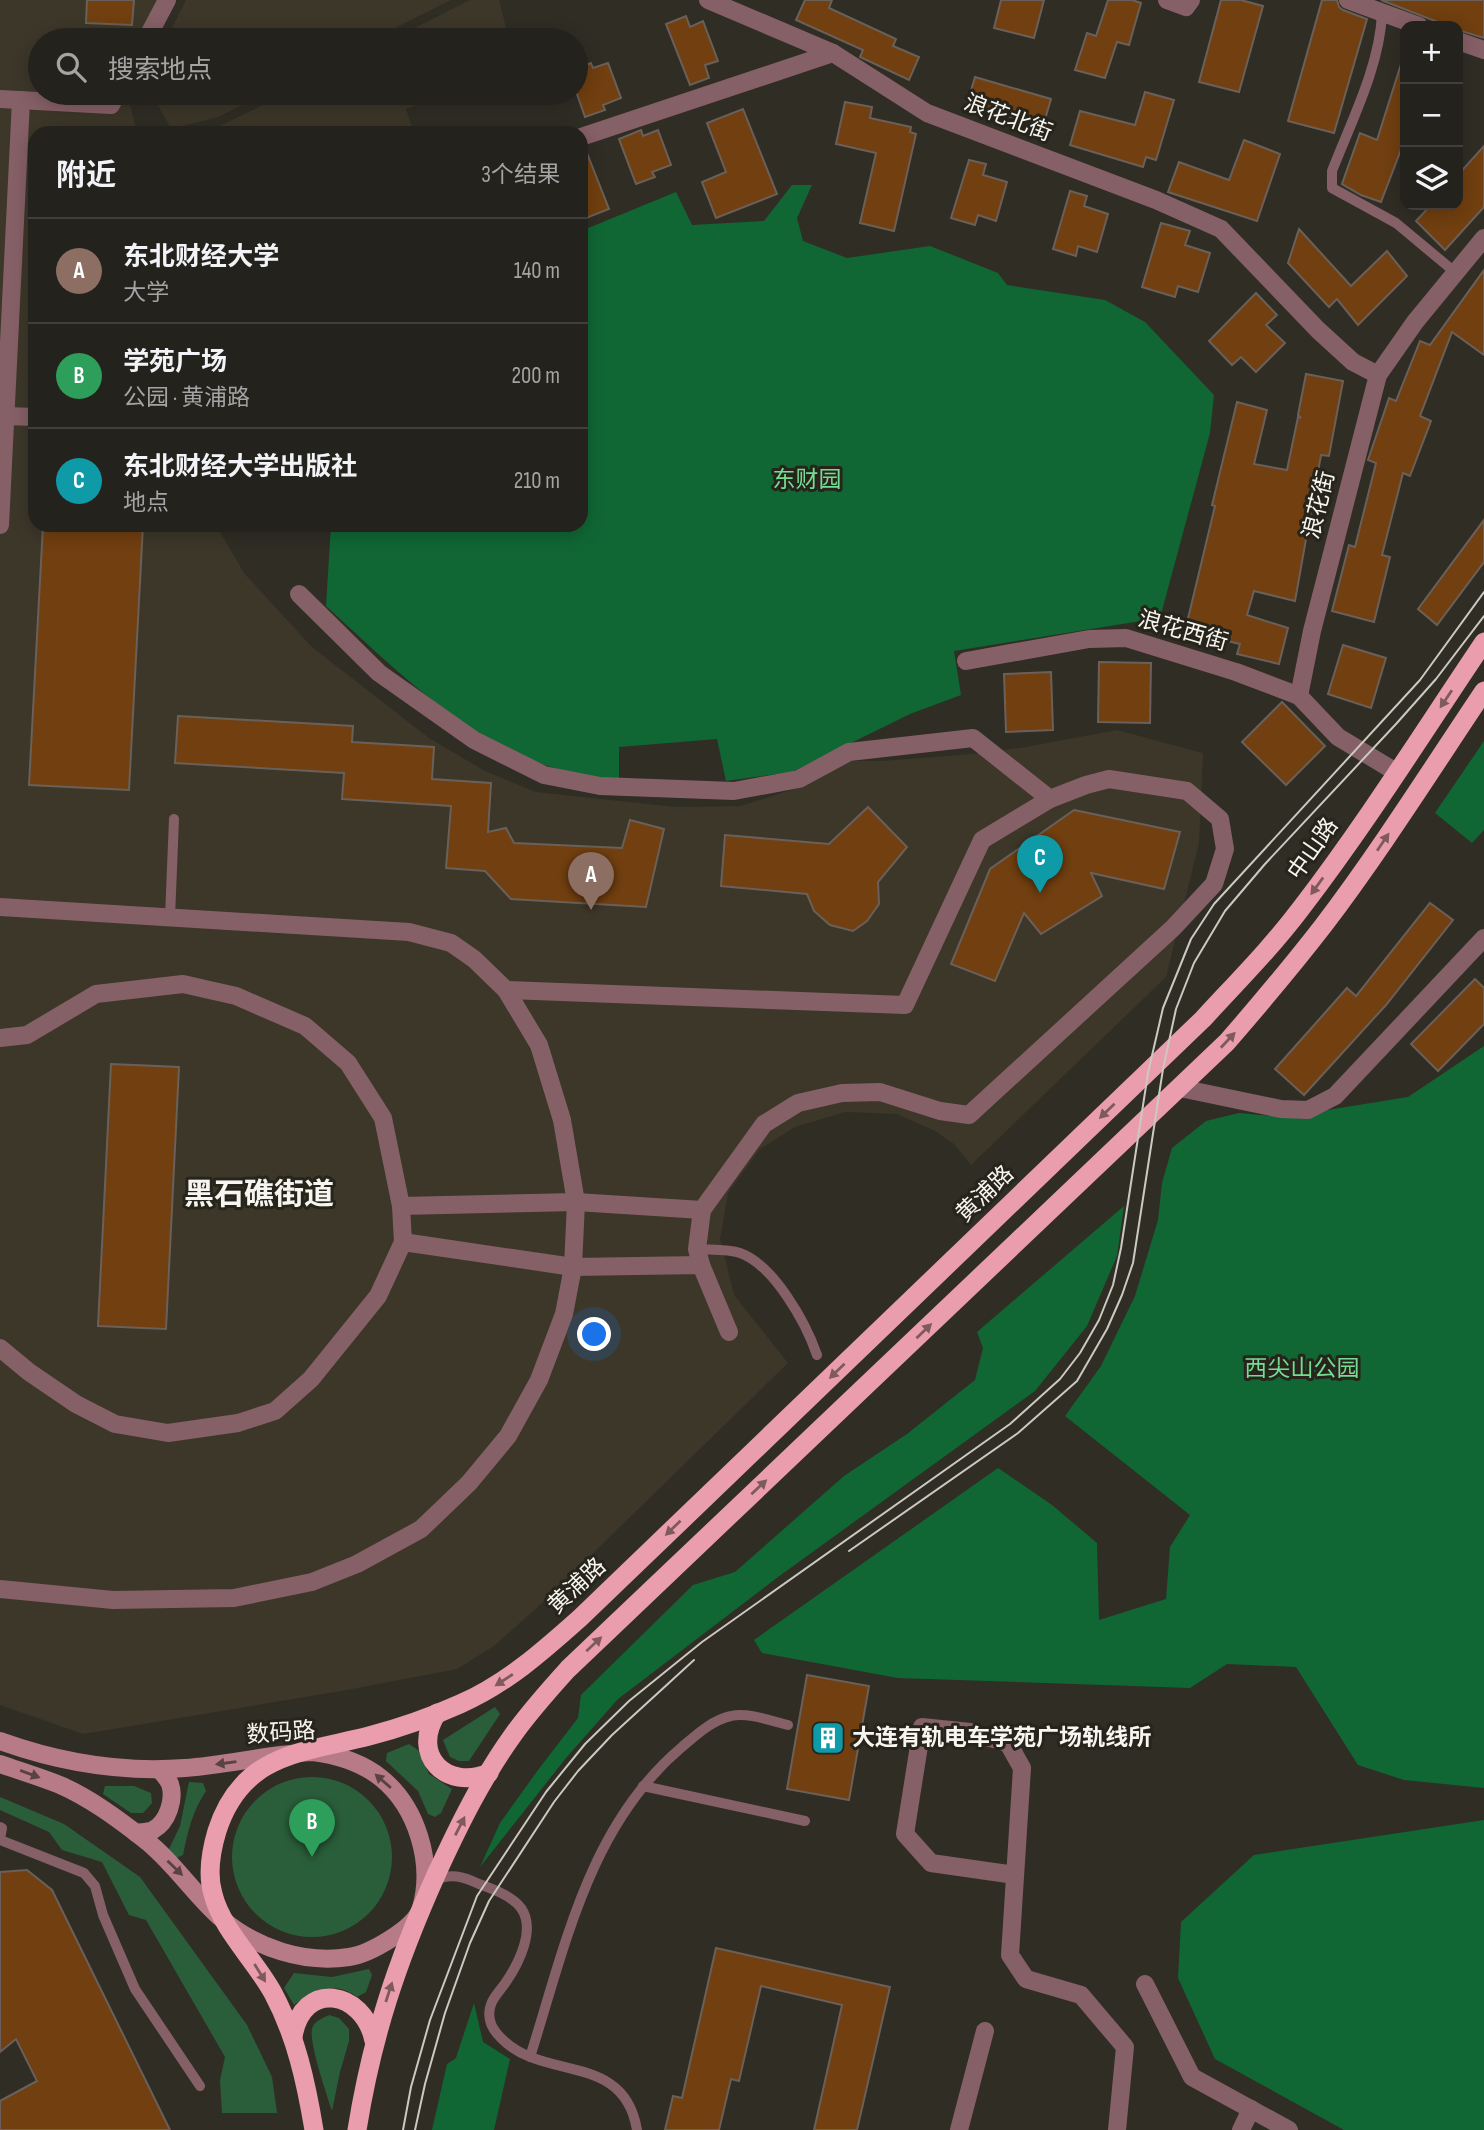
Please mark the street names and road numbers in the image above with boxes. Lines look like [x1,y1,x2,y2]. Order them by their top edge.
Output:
street label: 浪花北街 [960,88,1056,148]
street label: 浪花街 [1297,468,1341,542]
street label: 浪花西街 [1135,605,1231,657]
street label: 中山路 [1282,813,1344,885]
street label: 黄浦路 [950,1160,1020,1228]
street label: 黄浦路 [542,1552,612,1620]
street label: 数码路 [246,1717,316,1749]

